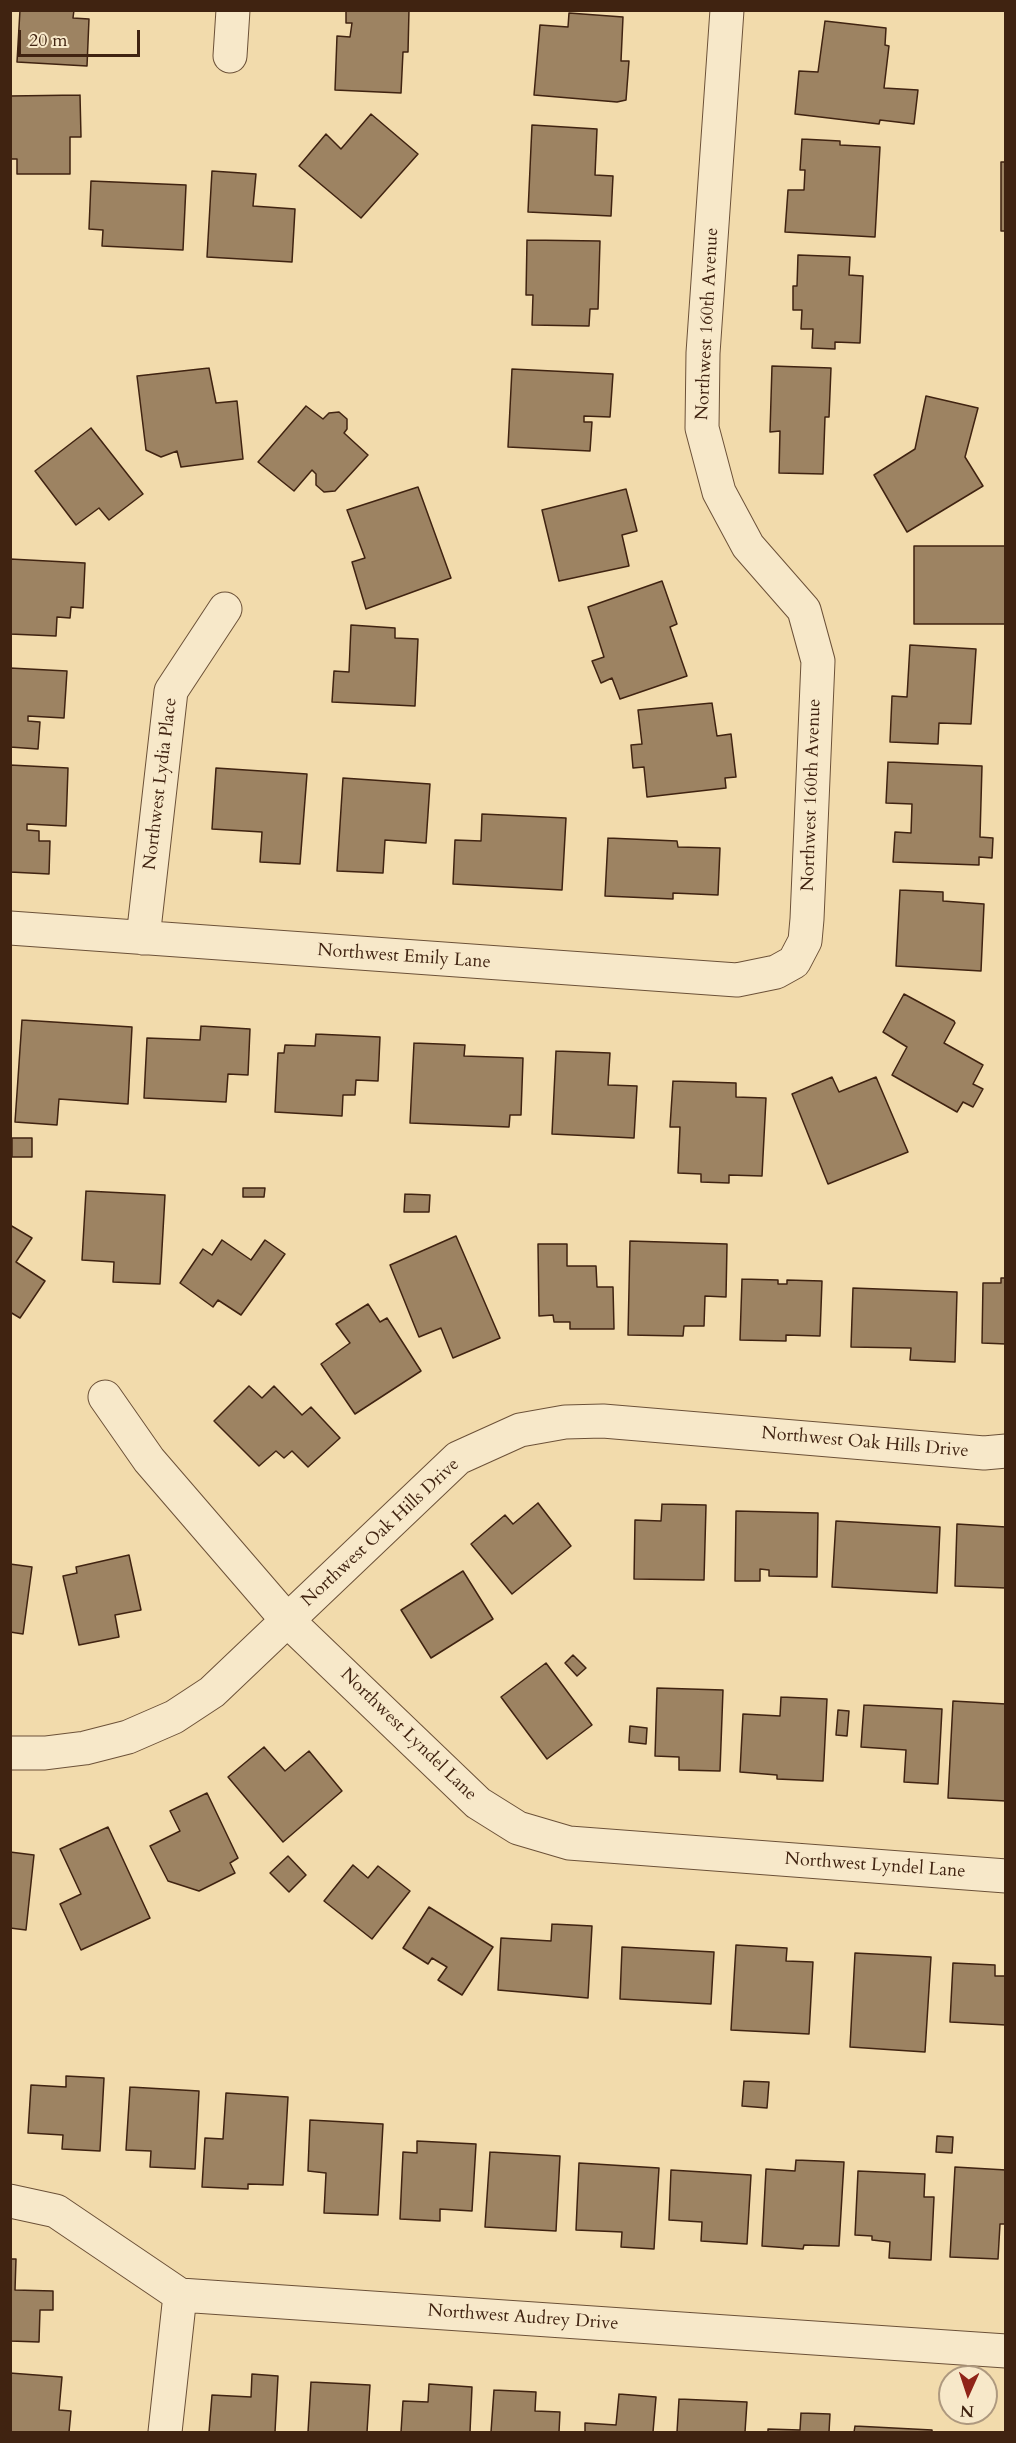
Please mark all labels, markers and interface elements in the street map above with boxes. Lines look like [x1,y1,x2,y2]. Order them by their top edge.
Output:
scale bar [21,18,142,56]
text: 20 m [29,28,68,53]
street label: Northwest 160th Avenue [692,227,724,421]
street label: Northwest Lydia Place [140,697,182,871]
street label: Northwest 160th Avenue [798,698,826,892]
street label: Northwest Emily Lane [317,940,491,974]
street label: Northwest Oak Hills Drive [761,1423,969,1463]
street label: Northwest Oak Hills Drive [298,1454,464,1612]
street label: Northwest Lyndel Lane [335,1664,481,1806]
street label: Northwest Lyndel Lane [784,1849,966,1883]
street label: Northwest Audrey Drive [427,2301,619,2335]
north arrow [938,2365,998,2425]
text: N [960,2400,975,2422]

